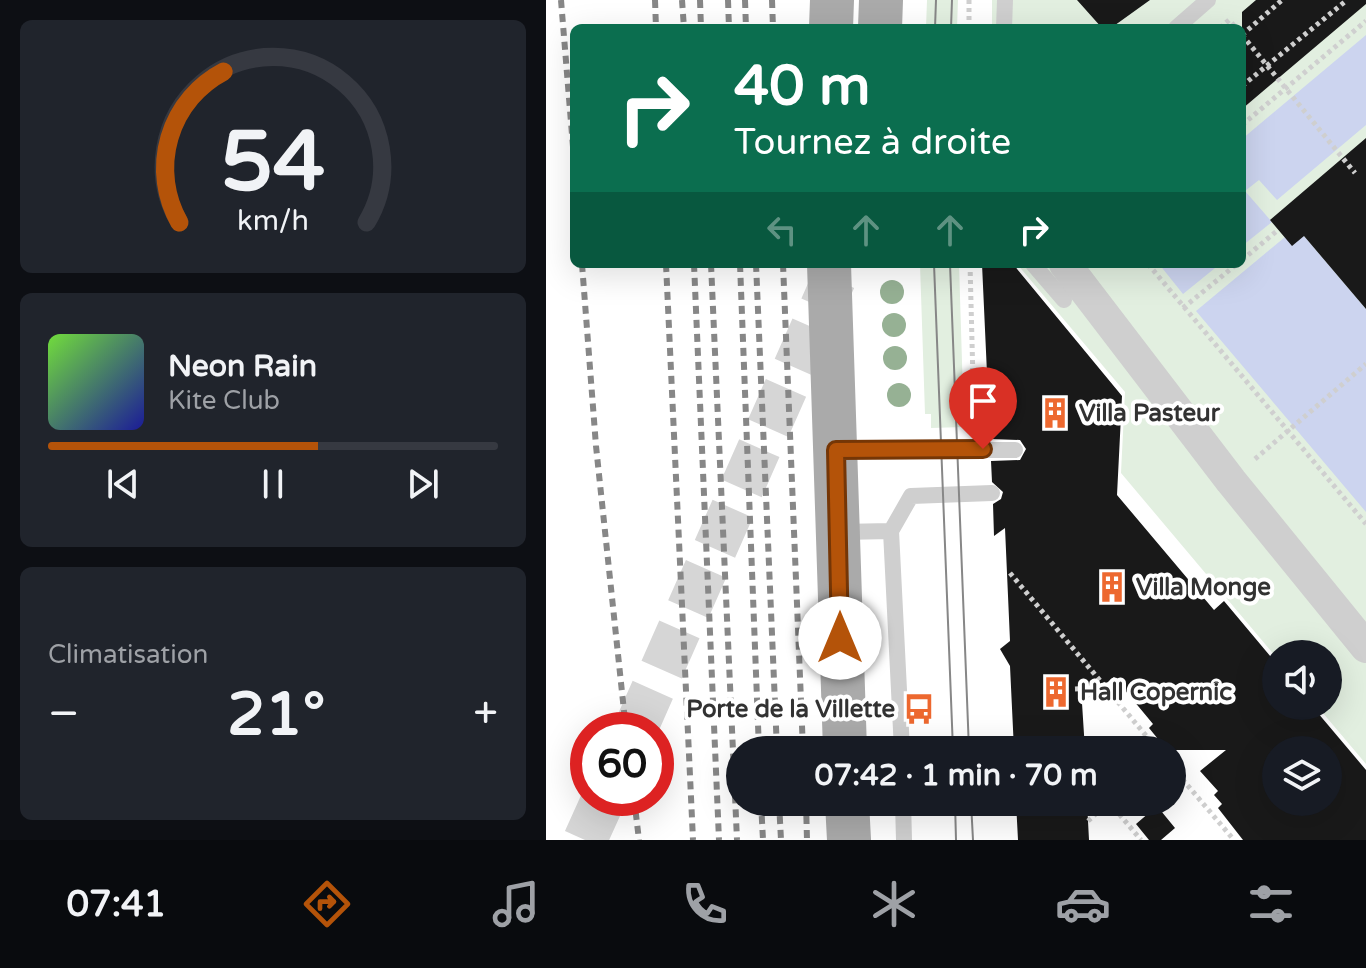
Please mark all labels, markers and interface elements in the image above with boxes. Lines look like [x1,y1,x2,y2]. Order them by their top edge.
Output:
text: 40 m [734,53,870,120]
icon: right [602,56,706,160]
text: 54 [221,112,325,212]
text: Tournez à droite [734,121,1011,164]
text: km/h [237,204,309,238]
icon: left [760,208,804,252]
icon: ahead [844,208,888,252]
icon: ahead [928,208,972,252]
icon: right [1012,208,1056,252]
text: Neon Rain [168,348,317,385]
pin [949,367,1017,449]
icon: arrive [961,379,1005,423]
text: Kite Club [168,385,280,416]
building icon: Villa Pasteur [1038,396,1072,430]
place label: Villa Pasteur [1079,399,1221,428]
icon: previous [101,462,145,506]
icon: pause [251,462,295,506]
icon: next [401,462,445,506]
building icon: Villa Monge [1095,570,1129,604]
place label: Villa Monge [1136,573,1271,602]
position arrow [798,596,882,680]
text: Climatisation [48,639,208,670]
map controls [1262,640,1342,816]
button: sound [1262,640,1342,720]
building icon: Hall Copernic [1039,675,1073,709]
place label: Hall Copernic [1080,678,1232,707]
text: 21° [227,679,325,751]
text: − [48,688,79,741]
text: + [473,688,498,741]
bus stop icon: Porte de la Villette [902,692,936,726]
place label: Porte de la Villette [686,695,895,724]
speed limit sign: 60 [570,712,674,816]
button: layers [1262,736,1342,816]
text: 07:42 · 1 min · 70 m [815,757,1097,794]
icon: directions [299,876,355,932]
icon: music [488,876,544,932]
icon: phone [677,876,733,932]
icon: climate [866,876,922,932]
icon: car [1055,876,1111,932]
icon: filters [1243,876,1299,932]
text: 07:41 [66,883,166,926]

